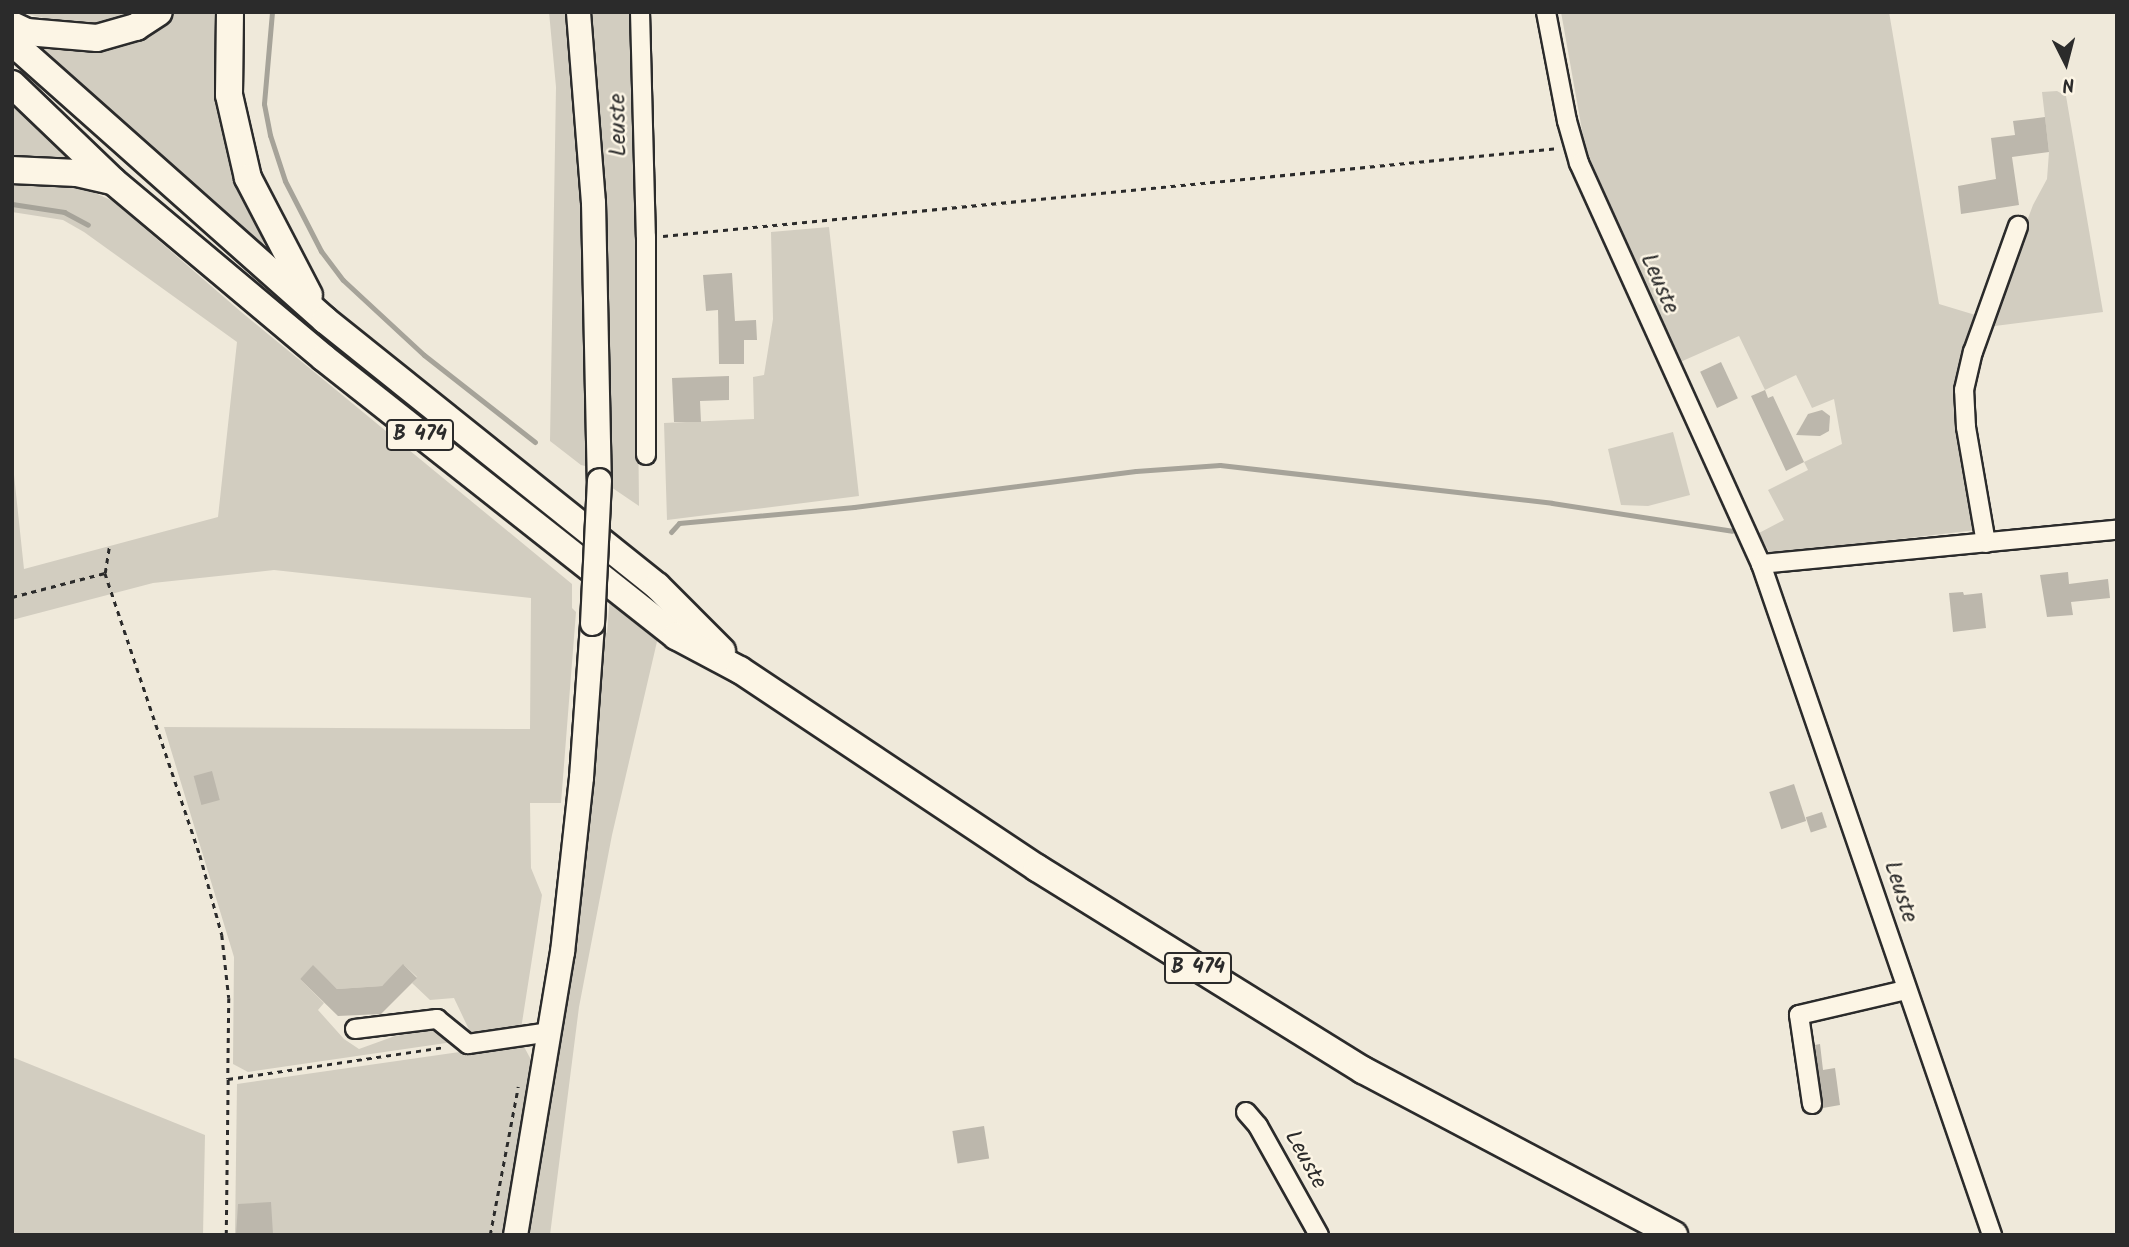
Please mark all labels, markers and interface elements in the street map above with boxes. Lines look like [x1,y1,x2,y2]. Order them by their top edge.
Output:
north arrow [2031,28,2101,98]
text: N [2061,68,2076,99]
street label: Leuste [605,93,633,157]
street label: Leuste [1634,250,1684,318]
road number: B 474 [385,418,455,452]
street label: Leuste [1877,858,1923,926]
road number: B 474 [1163,950,1233,986]
street label: Leuste [1278,1126,1332,1194]

